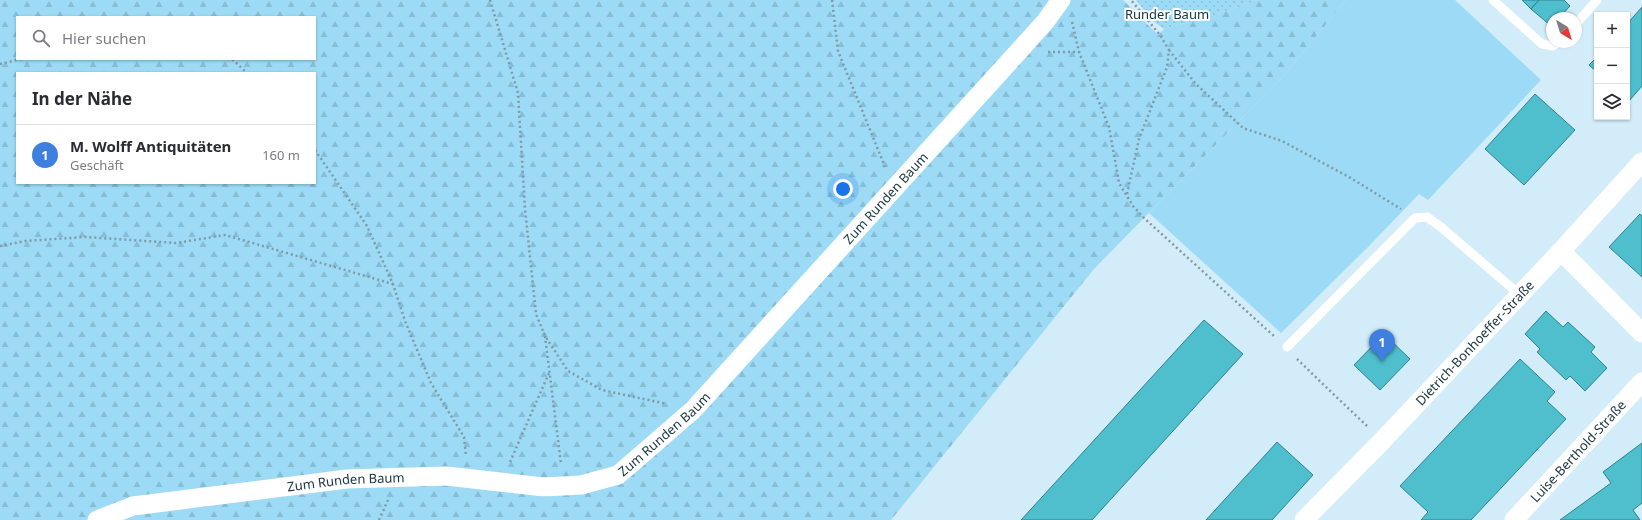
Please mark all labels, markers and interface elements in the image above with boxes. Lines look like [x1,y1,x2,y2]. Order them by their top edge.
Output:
park label: Runder Baum [1125,5,1209,23]
north arrow [1546,12,1582,48]
map controls [1594,12,1630,120]
button: + [1594,12,1630,48]
search box [16,16,316,60]
icon: search [30,27,52,49]
text: Hier suchen [62,28,146,48]
button: − [1594,48,1630,84]
button: layers [1594,84,1630,120]
text: In der Nähe [32,87,132,110]
text: M. Wolff Antiquitäten [70,136,231,156]
text: 1 [41,146,49,164]
text: 160 m [262,146,300,164]
street label: Zum Runden Baum [839,148,932,248]
text: Geschäft [70,156,124,174]
your location [833,179,853,199]
street label: Dietrich-Bonhoeffer-Straße [1411,276,1538,409]
pin: 1 [1369,329,1395,362]
street label: Zum Runden Baum [614,388,714,480]
street label: Luise-Berthold-Straße [1526,396,1630,506]
street label: Zum Runden Baum [286,468,405,495]

